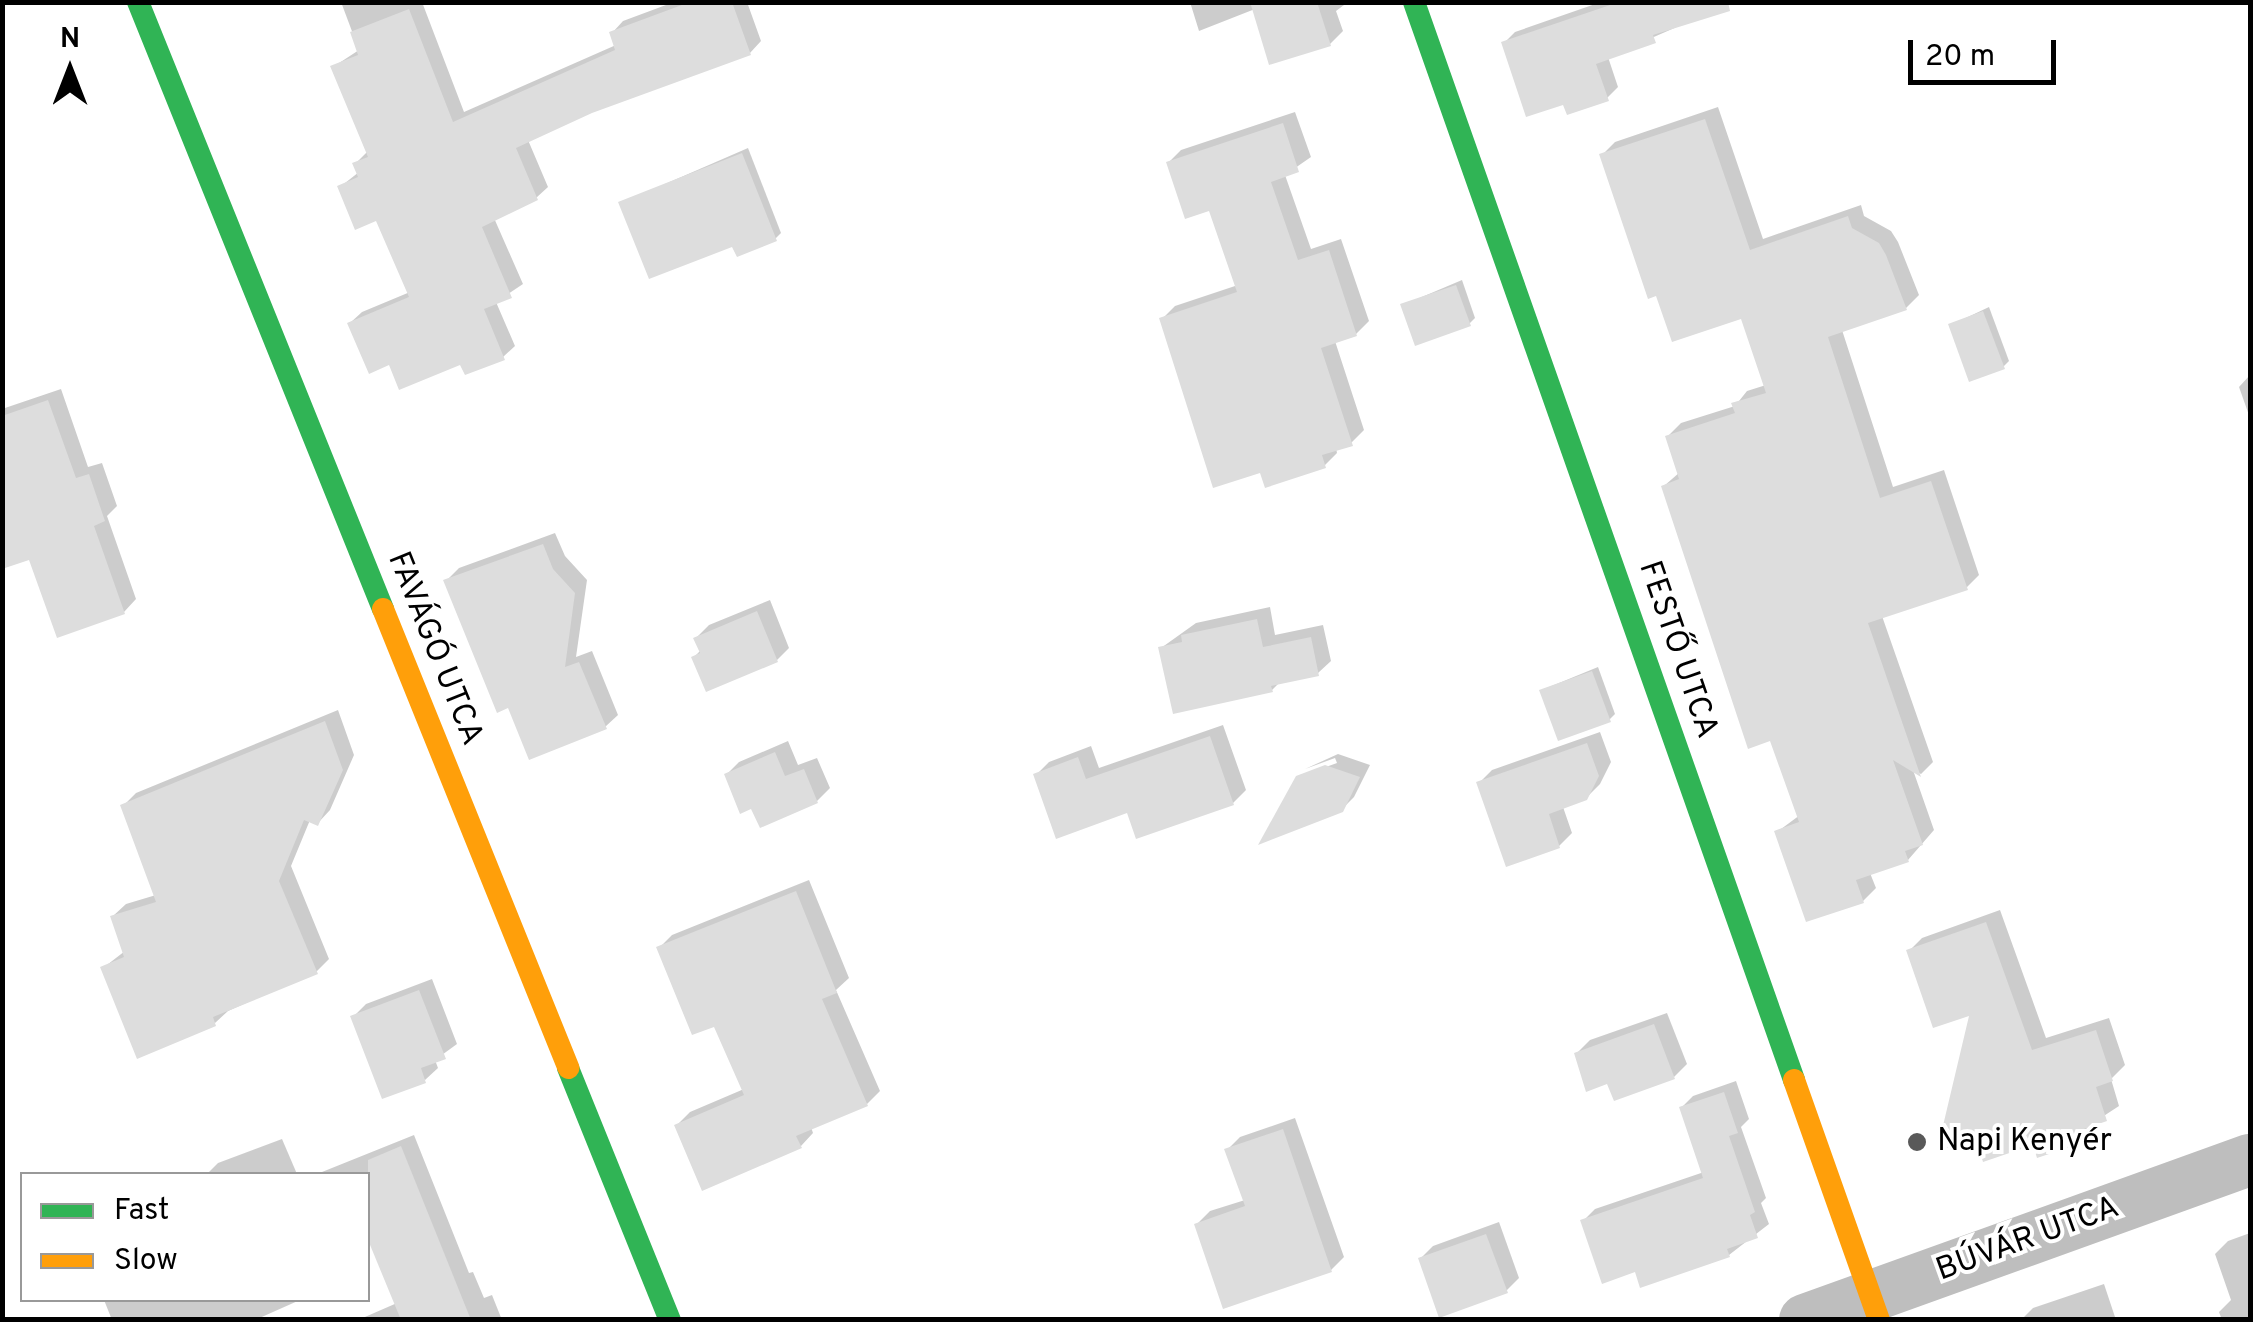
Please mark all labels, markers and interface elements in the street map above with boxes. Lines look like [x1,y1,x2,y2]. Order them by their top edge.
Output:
north arrow [20,20,120,120]
scale bar [1913,20,2060,82]
text: N [60,22,80,58]
text: 20 m [1925,39,1995,76]
street label: FAVÁGÓ UTCA [378,547,490,751]
street label: FESTŐ UTCA [1629,556,1725,744]
place label: Napi Kenyér [1937,1123,2112,1161]
marker: Napi Kenyér [1906,1131,1928,1153]
legend [20,1172,370,1302]
street label: BÚVÁR UTCA [1931,1189,2125,1291]
text: Fast [114,1193,169,1230]
text: Slow [114,1243,178,1280]

